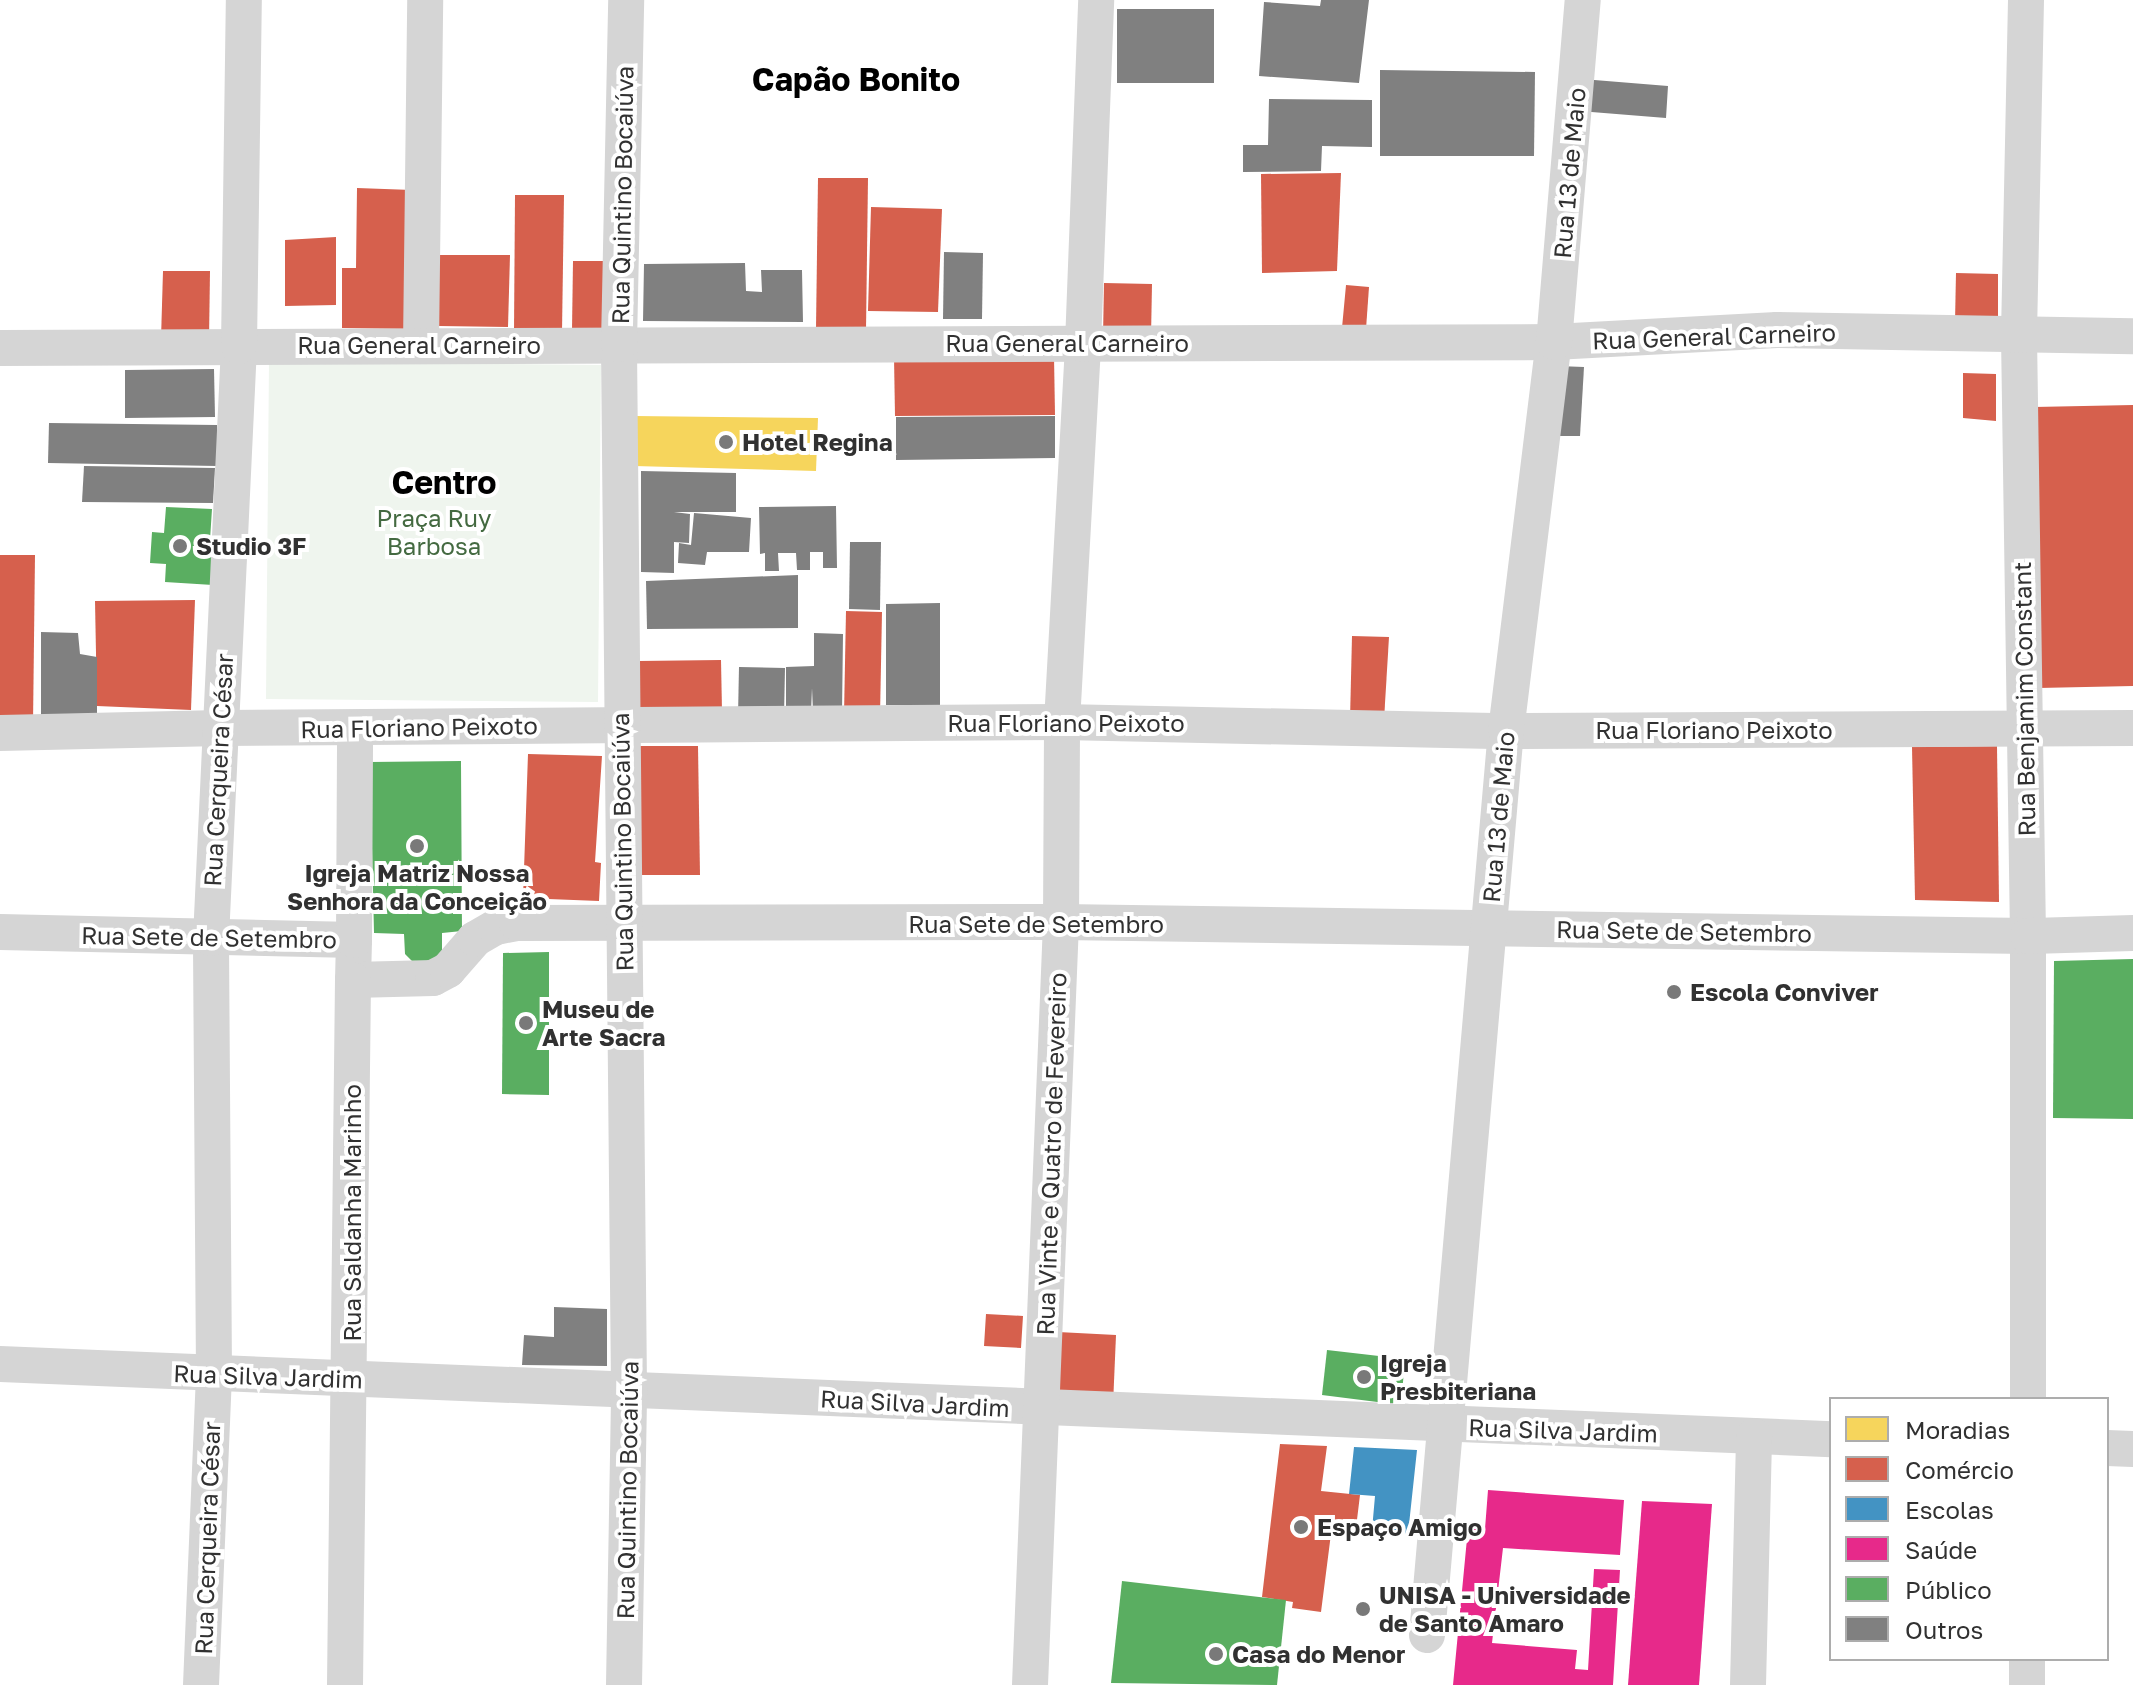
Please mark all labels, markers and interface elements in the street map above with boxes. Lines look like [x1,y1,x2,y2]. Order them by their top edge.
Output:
district label: Capão Bonito [752,60,960,98]
street label: Rua Quintino Bocaiúva [605,65,639,325]
street label: Rua 13 de Maio [1547,86,1591,260]
street label: Rua General Carneiro [1592,317,1836,355]
street label: Rua General Carneiro [945,329,1189,357]
street label: Rua General Carneiro [297,331,541,359]
place label: Hotel Regina [742,428,893,456]
marker: Hotel Regina [717,433,735,451]
district label: Centro [392,463,496,501]
park label: Praça Ruy Barbosa [377,504,491,560]
place label: Studio 3F [196,532,306,560]
marker: Studio 3F [171,537,189,555]
street label: Rua Benjamim Constant [2007,561,2041,837]
street label: Rua Cerqueira César [198,653,238,887]
street label: Rua Floriano Peixoto [947,709,1185,737]
street label: Rua Floriano Peixoto [300,711,538,743]
street label: Rua Quintino Bocaiúva [605,712,639,972]
street label: Rua Floriano Peixoto [1595,716,1833,744]
street label: Rua 13 de Maio [1476,730,1520,904]
marker: Igreja Matriz Nossa Senhora da Conceição [408,837,426,855]
place label: Igreja Matriz Nossa Senhora da Conceição [287,859,547,915]
street label: Rua Sete de Setembro [908,910,1164,938]
street label: Rua Sete de Setembro [1556,914,1812,948]
street label: Rua Sete de Setembro [81,920,337,954]
street label: Rua Vinte e Quatro de Fevereiro [1030,972,1072,1336]
place label: Escola Conviver [1690,978,1879,1006]
marker: Escola Conviver [1665,983,1683,1001]
place label: Museu de Arte Sacra [542,995,665,1051]
marker: Museu de Arte Sacra [517,1014,535,1032]
street label: Rua Saldanha Marinho [338,1084,366,1342]
place label: Igreja Presbiteriana [1380,1349,1536,1405]
street label: Rua Silva Jardim [173,1358,363,1394]
street label: Rua Quintino Bocaiúva [610,1360,644,1620]
marker: Igreja Presbiteriana [1355,1368,1373,1386]
street label: Rua Silva Jardim [820,1384,1010,1422]
legend [1829,1397,2109,1661]
street label: Rua Silva Jardim [1468,1412,1658,1448]
text: Moradias [1905,1415,2010,1444]
street label: Rua Cerqueira César [189,1421,225,1655]
text: Comércio [1905,1455,2014,1484]
text: Escolas [1905,1495,1994,1524]
place label: Espaço Amigo [1317,1513,1482,1541]
marker: Espaço Amigo [1292,1518,1310,1536]
text: Saúde [1905,1535,1977,1564]
text: Público [1905,1575,1992,1604]
place label: UNISA - Universidade de Santo Amaro [1379,1581,1631,1637]
marker: UNISA - Universidade de Santo Amaro [1354,1600,1372,1618]
text: Outros [1905,1615,1983,1644]
place label: Casa do Menor [1232,1640,1405,1668]
marker: Casa do Menor [1207,1645,1225,1663]

